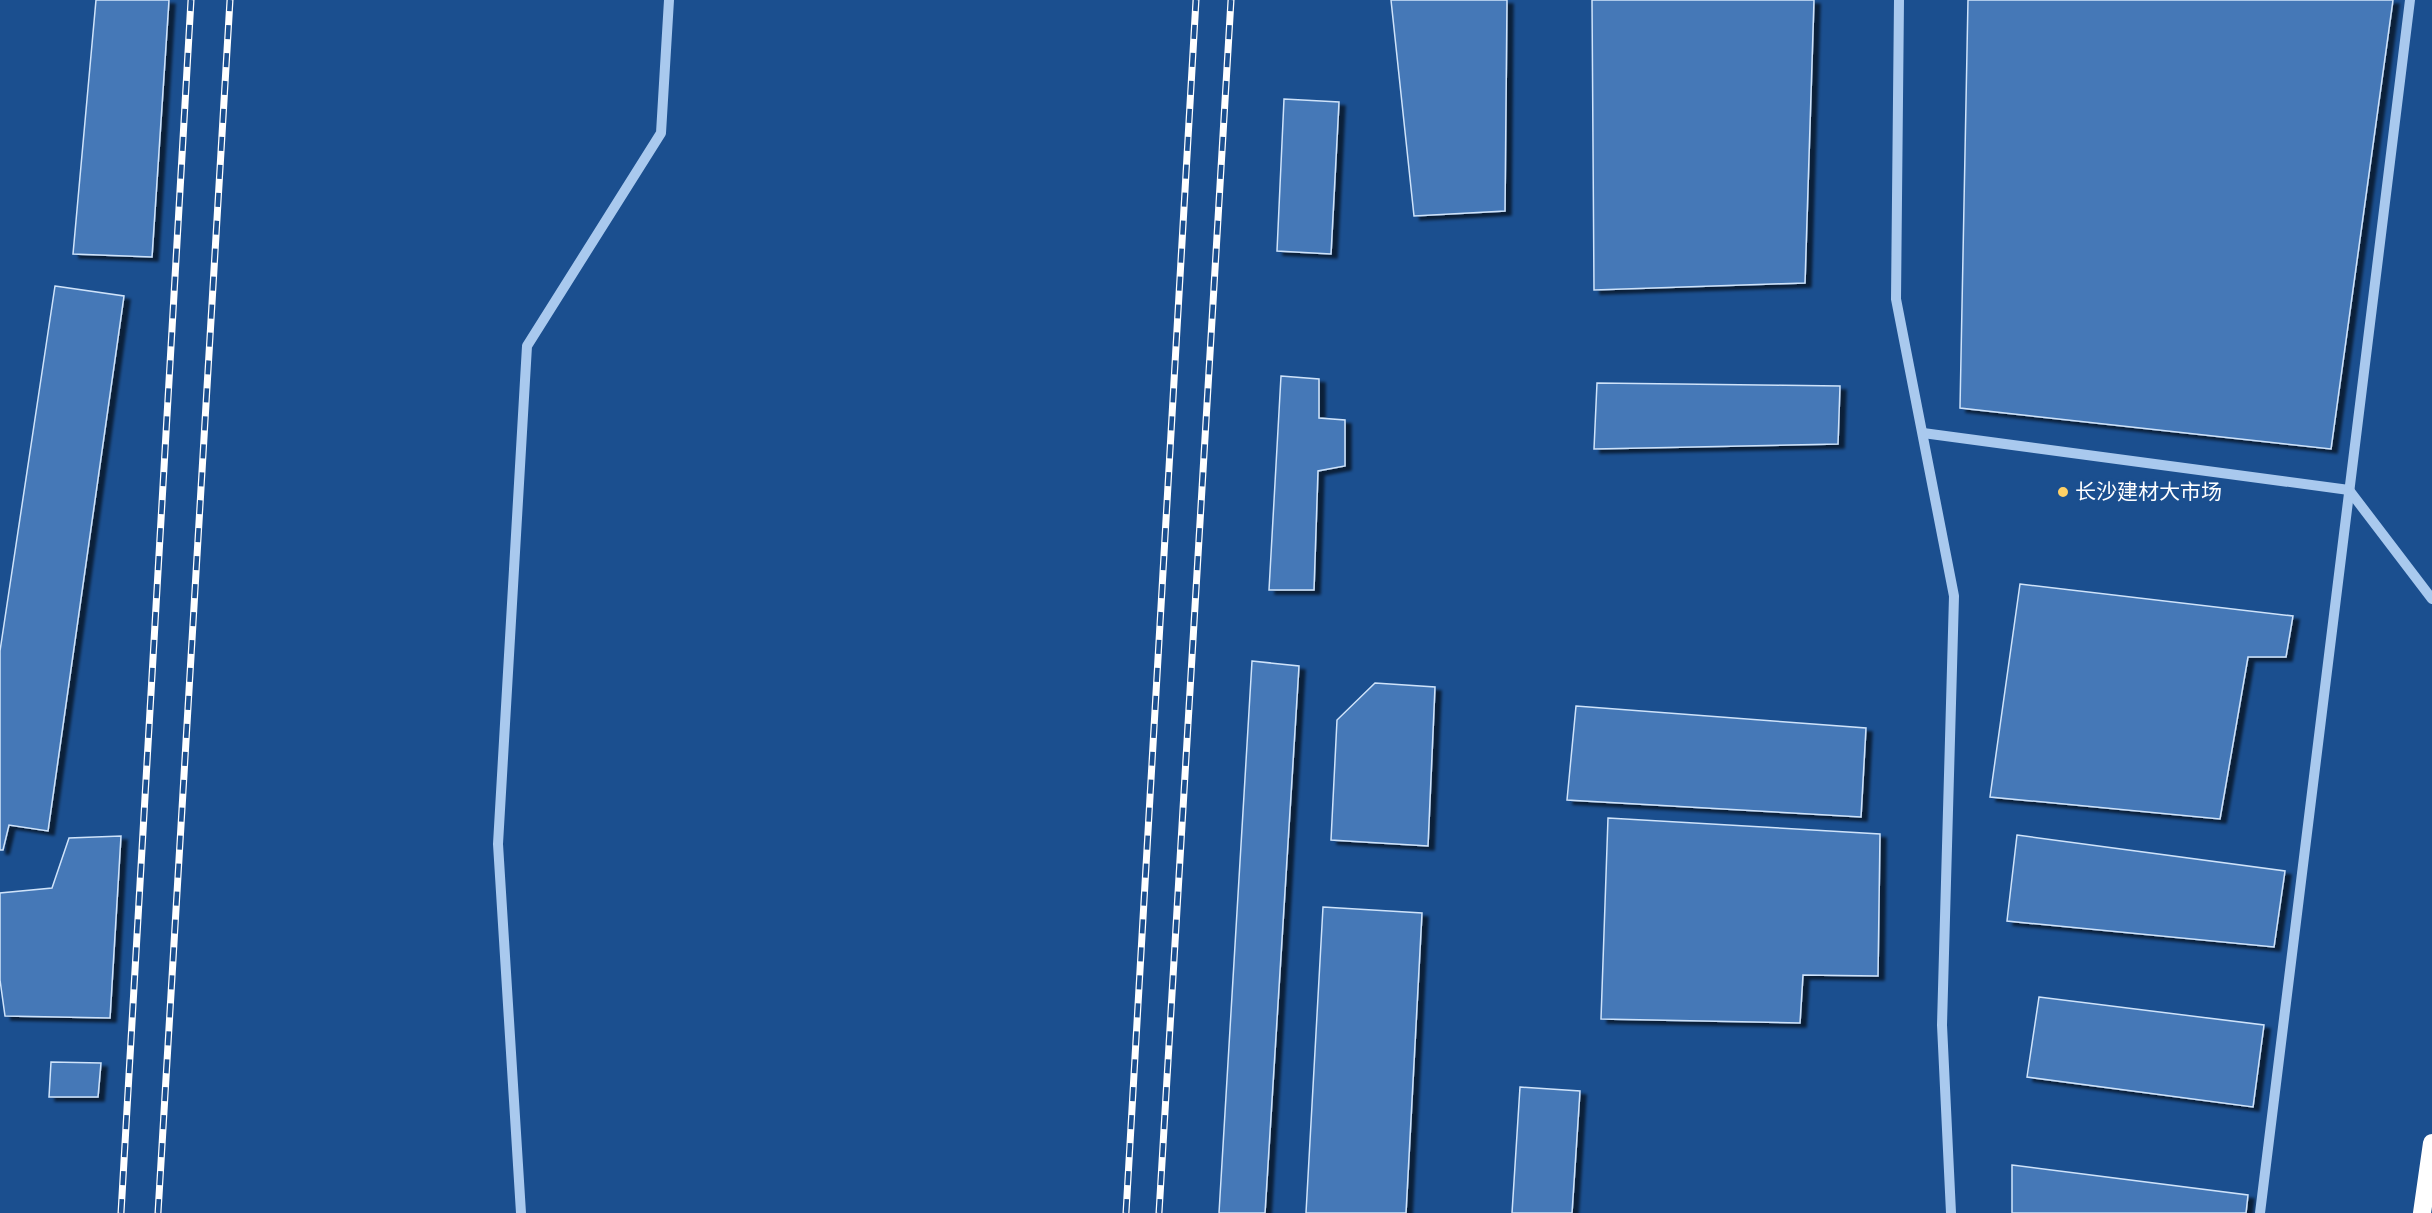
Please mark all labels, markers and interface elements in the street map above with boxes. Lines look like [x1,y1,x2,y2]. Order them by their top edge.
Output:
place label: 长沙建材大市场 [2075,480,2222,504]
marker: 长沙建材大市场 [2056,485,2070,499]

